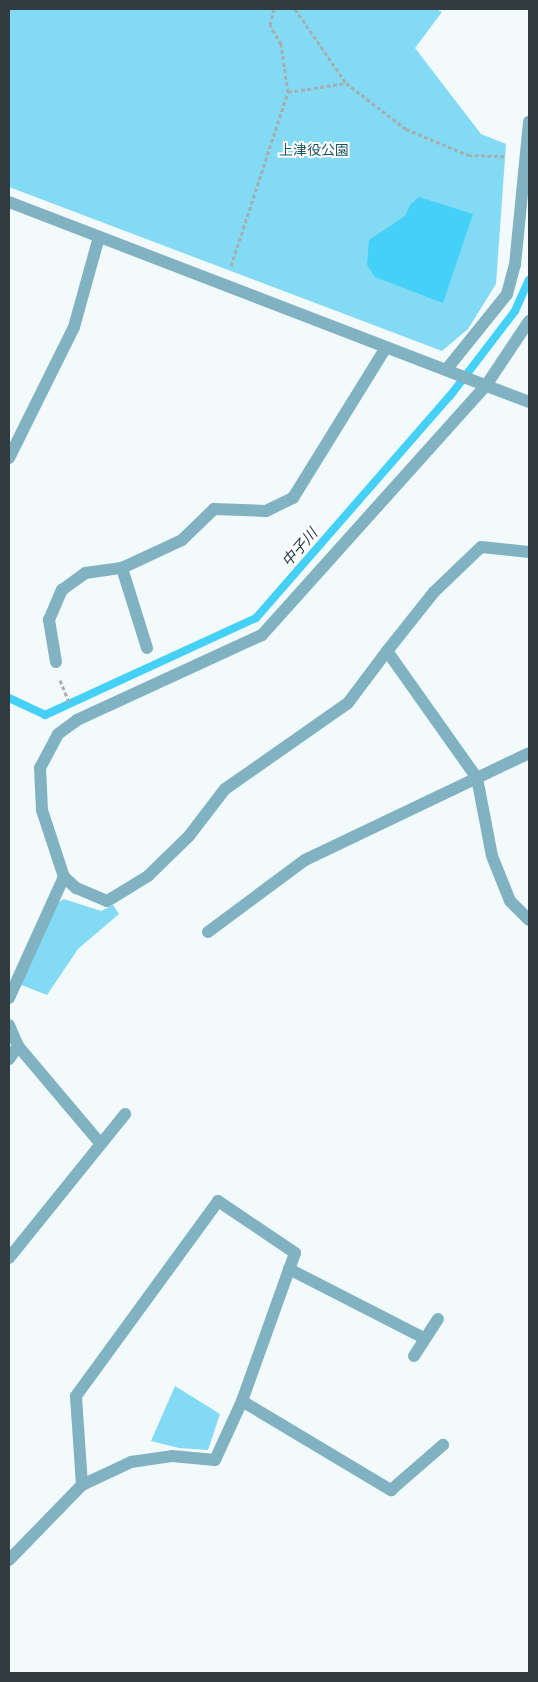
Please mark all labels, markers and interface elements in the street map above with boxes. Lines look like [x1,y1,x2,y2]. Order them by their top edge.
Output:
park label: 上津役公園 [279,143,349,159]
water label: 中子川 [278,525,322,571]

